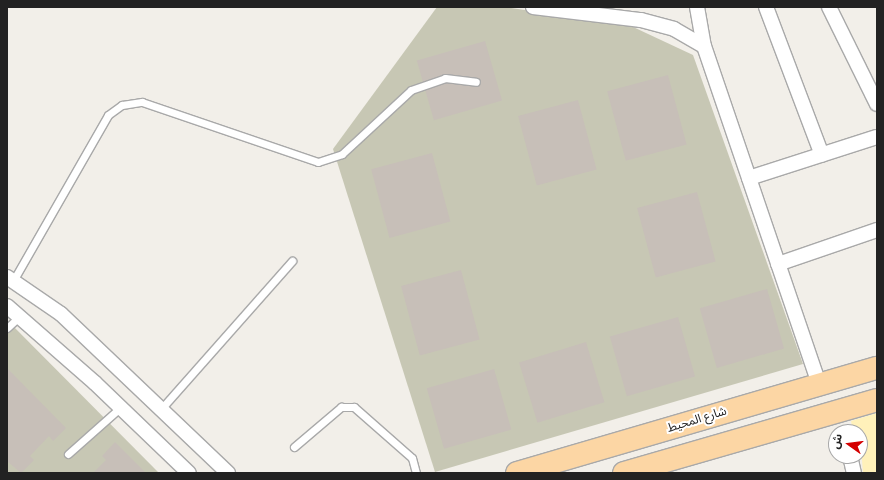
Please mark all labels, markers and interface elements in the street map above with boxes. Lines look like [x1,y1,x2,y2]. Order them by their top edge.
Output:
street label: شارع المحيط [665,404,729,436]
north arrow [828,424,868,464]
text: ش [829,432,845,450]

